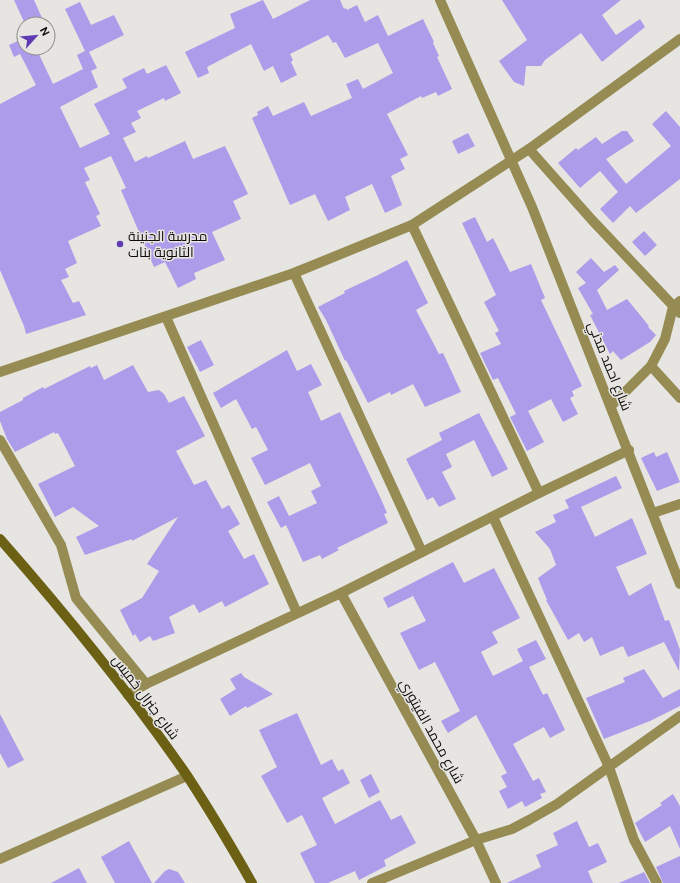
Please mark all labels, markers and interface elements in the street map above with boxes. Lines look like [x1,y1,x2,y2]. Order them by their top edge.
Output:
north arrow [16,16,56,56]
text: N [38,25,52,38]
place label: مدرسة الجنينة الثانوية بنات [128,228,208,260]
marker: مدرسة الجنينة الثانوية بنات [115,239,125,249]
street label: شارع احمد مدني [581,319,635,414]
street label: شارع جنرال خميس [108,652,183,743]
street label: شارع محمد الفيتوري [393,676,467,788]

